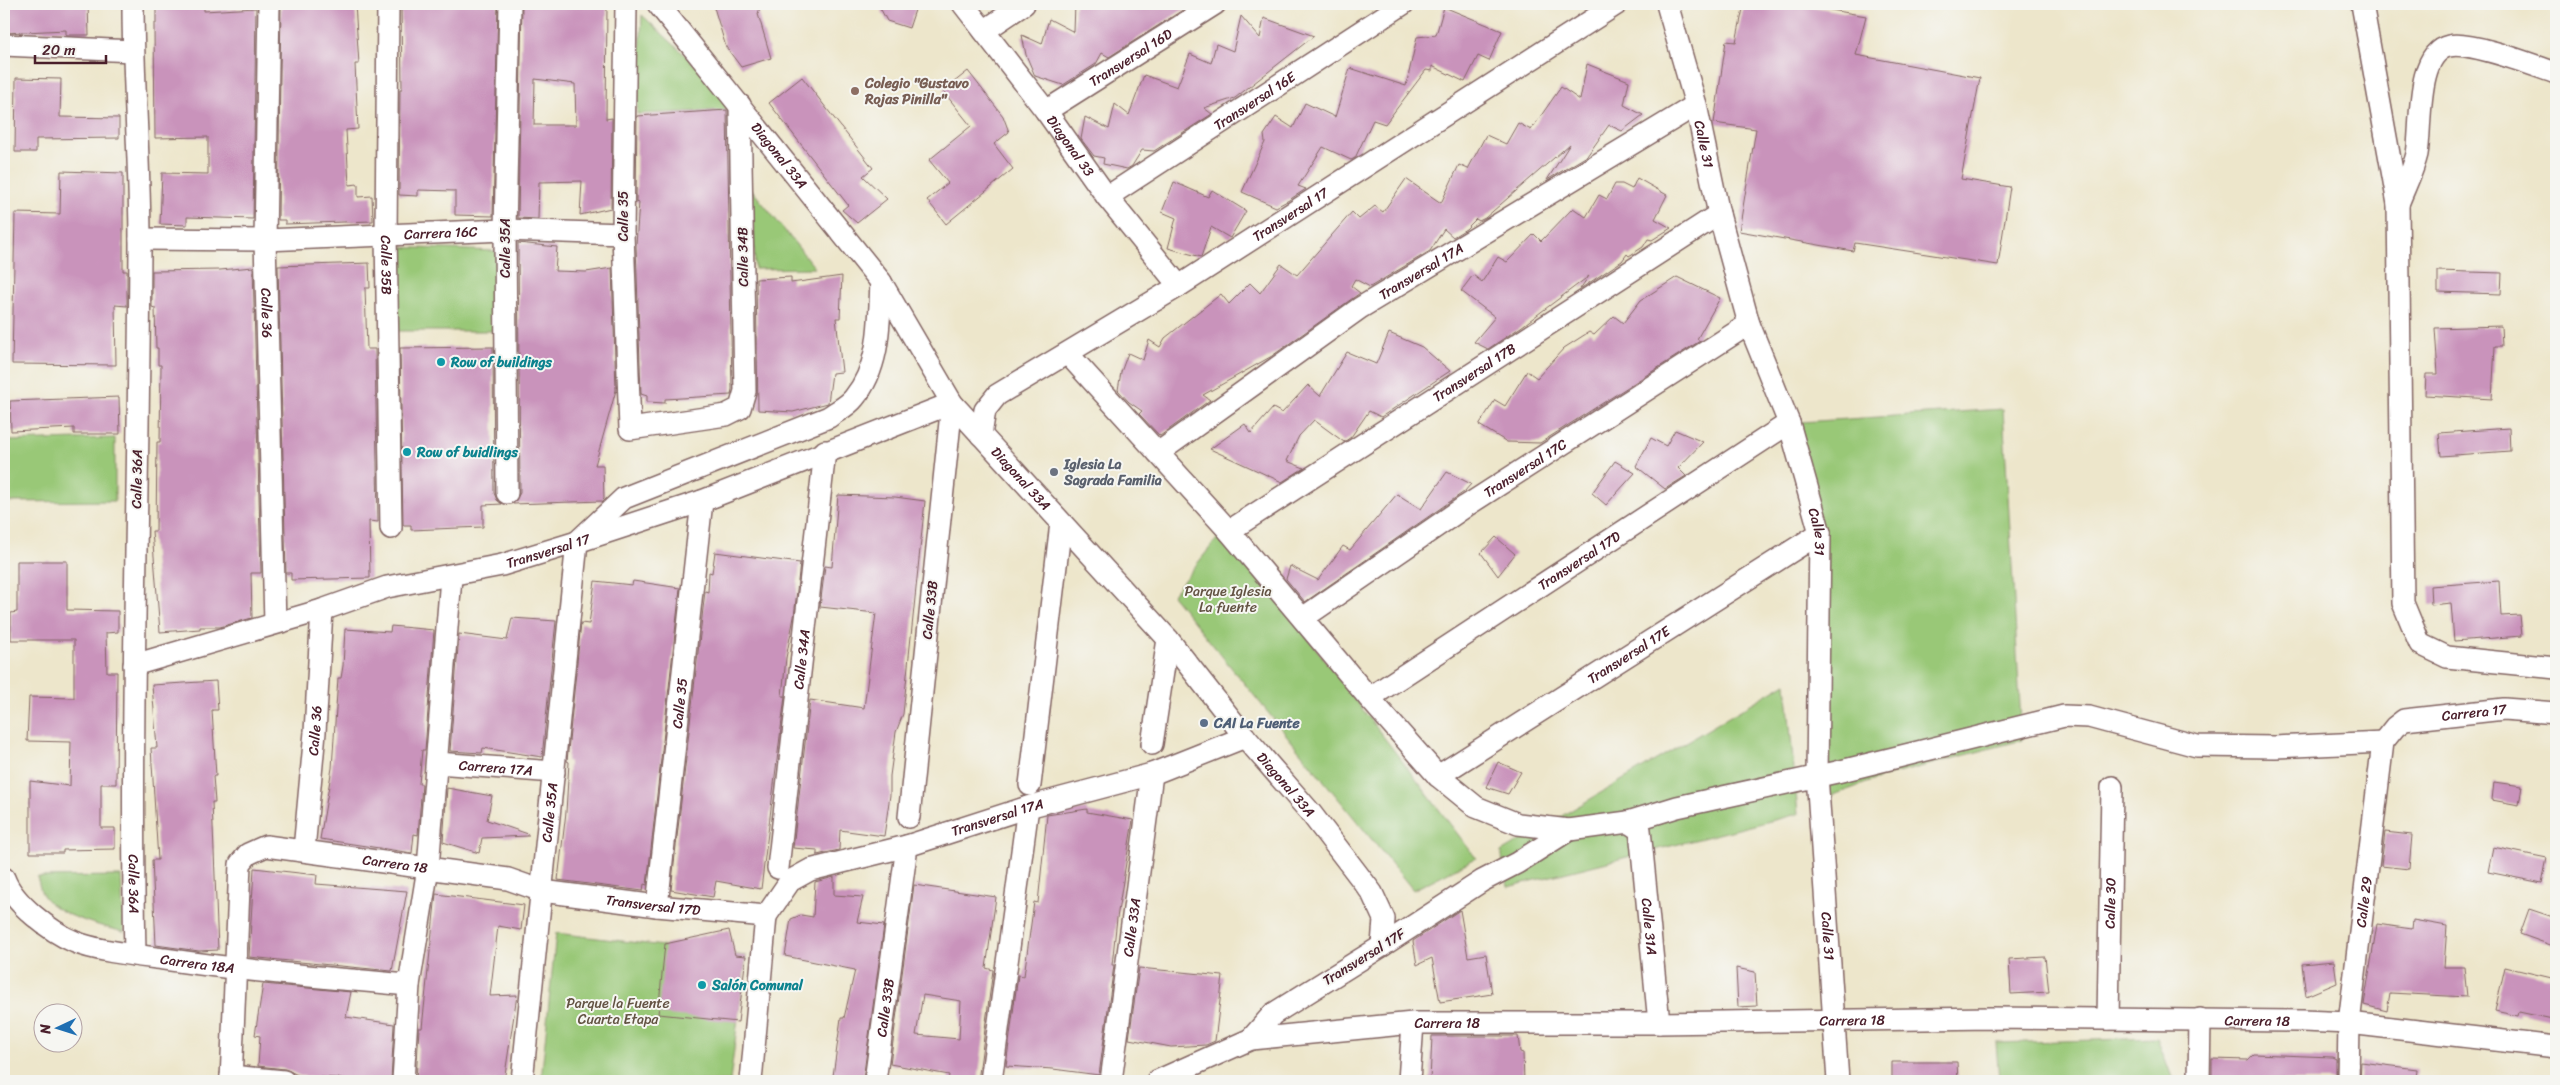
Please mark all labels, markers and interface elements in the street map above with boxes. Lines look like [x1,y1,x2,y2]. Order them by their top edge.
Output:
street label: Transversal 16D [1084,21,1178,93]
scale bar [35,32,106,64]
text: 20 m [42,37,76,63]
street label: Transversal 16E [1208,64,1302,137]
place label: Colegio "Gustavo Rojas Pinilla" [864,71,970,112]
marker: Colegio "Gustavo Rojas Pinilla" [849,85,861,97]
street label: Diagonal 33 [1040,110,1102,182]
street label: Diagonal 33A [745,116,814,194]
street label: Calle 31 [1687,118,1721,170]
street label: Transversal 17 [1247,180,1334,248]
street label: Calle 35 [611,190,636,241]
street label: Calle 35A [493,218,518,278]
street label: Carrera 16C [404,219,478,247]
street label: Calle 34B [730,227,756,287]
street label: Calle 35B [373,235,400,295]
street label: Transversal 17A [1374,236,1468,307]
street label: Calle 36 [254,287,280,338]
street label: Transversal 17B [1427,336,1521,409]
place label: Row of buildings [450,350,552,375]
marker: Row of buildings [435,356,447,368]
street label: Transversal 17C [1478,432,1572,504]
place label: Row of buidlings [416,440,518,465]
street label: Diagonal 33A [985,441,1057,516]
marker: Row of buidlings [401,446,413,458]
street label: Calle 36A [124,449,150,509]
place label: Iglesia La Sagrada Familia [1063,452,1162,493]
marker: Iglesia La Sagrada Familia [1048,466,1060,478]
street label: Calle 31 [1801,505,1833,556]
street label: Transversal 17D [1532,524,1626,597]
street label: Transversal 17 [503,526,594,576]
street label: Calle 33B [914,579,946,641]
park label: Parque Iglesia La fuente [1184,579,1272,620]
street label: Transversal 17E [1582,618,1676,691]
street label: Calle 34A [786,628,817,691]
street label: Calle 35 [664,676,695,730]
street label: Carrera 17 [2440,696,2509,728]
street label: Calle 36 [300,705,329,757]
place label: CAI La Fuente [1213,711,1301,736]
marker: CAI La Fuente [1198,717,1210,729]
street label: Diagonal 33A [1250,746,1322,823]
street label: Carrera 17A [458,752,534,783]
street label: Calle 35A [534,781,565,844]
street label: Transversal 17A [948,791,1046,843]
street label: Carrera 18 [361,847,430,880]
street label: Calle 36A [121,854,147,914]
street label: Calle 29 [2348,875,2379,929]
street label: Calle 30 [2097,877,2123,929]
street label: Transversal 17D [604,887,702,922]
street label: Calle 33A [1115,896,1148,958]
street label: Calle 31A [1634,897,1665,956]
street label: Calle 31 [1814,911,1842,961]
street label: Transversal 17F [1317,921,1412,993]
street label: Carrera 18A [159,946,236,981]
place label: Salón Comunal [711,973,804,998]
street label: Calle 33B [869,977,901,1039]
marker: Salón Comunal [696,979,708,991]
park label: Parque la Fuente Cuarta Etapa [566,991,670,1032]
north arrow [32,1002,82,1052]
street label: Carrera 18 [1819,1007,1886,1033]
street label: Carrera 18 [2224,1008,2291,1033]
street label: Carrera 18 [1415,1011,1480,1036]
text: N [33,1023,58,1036]

